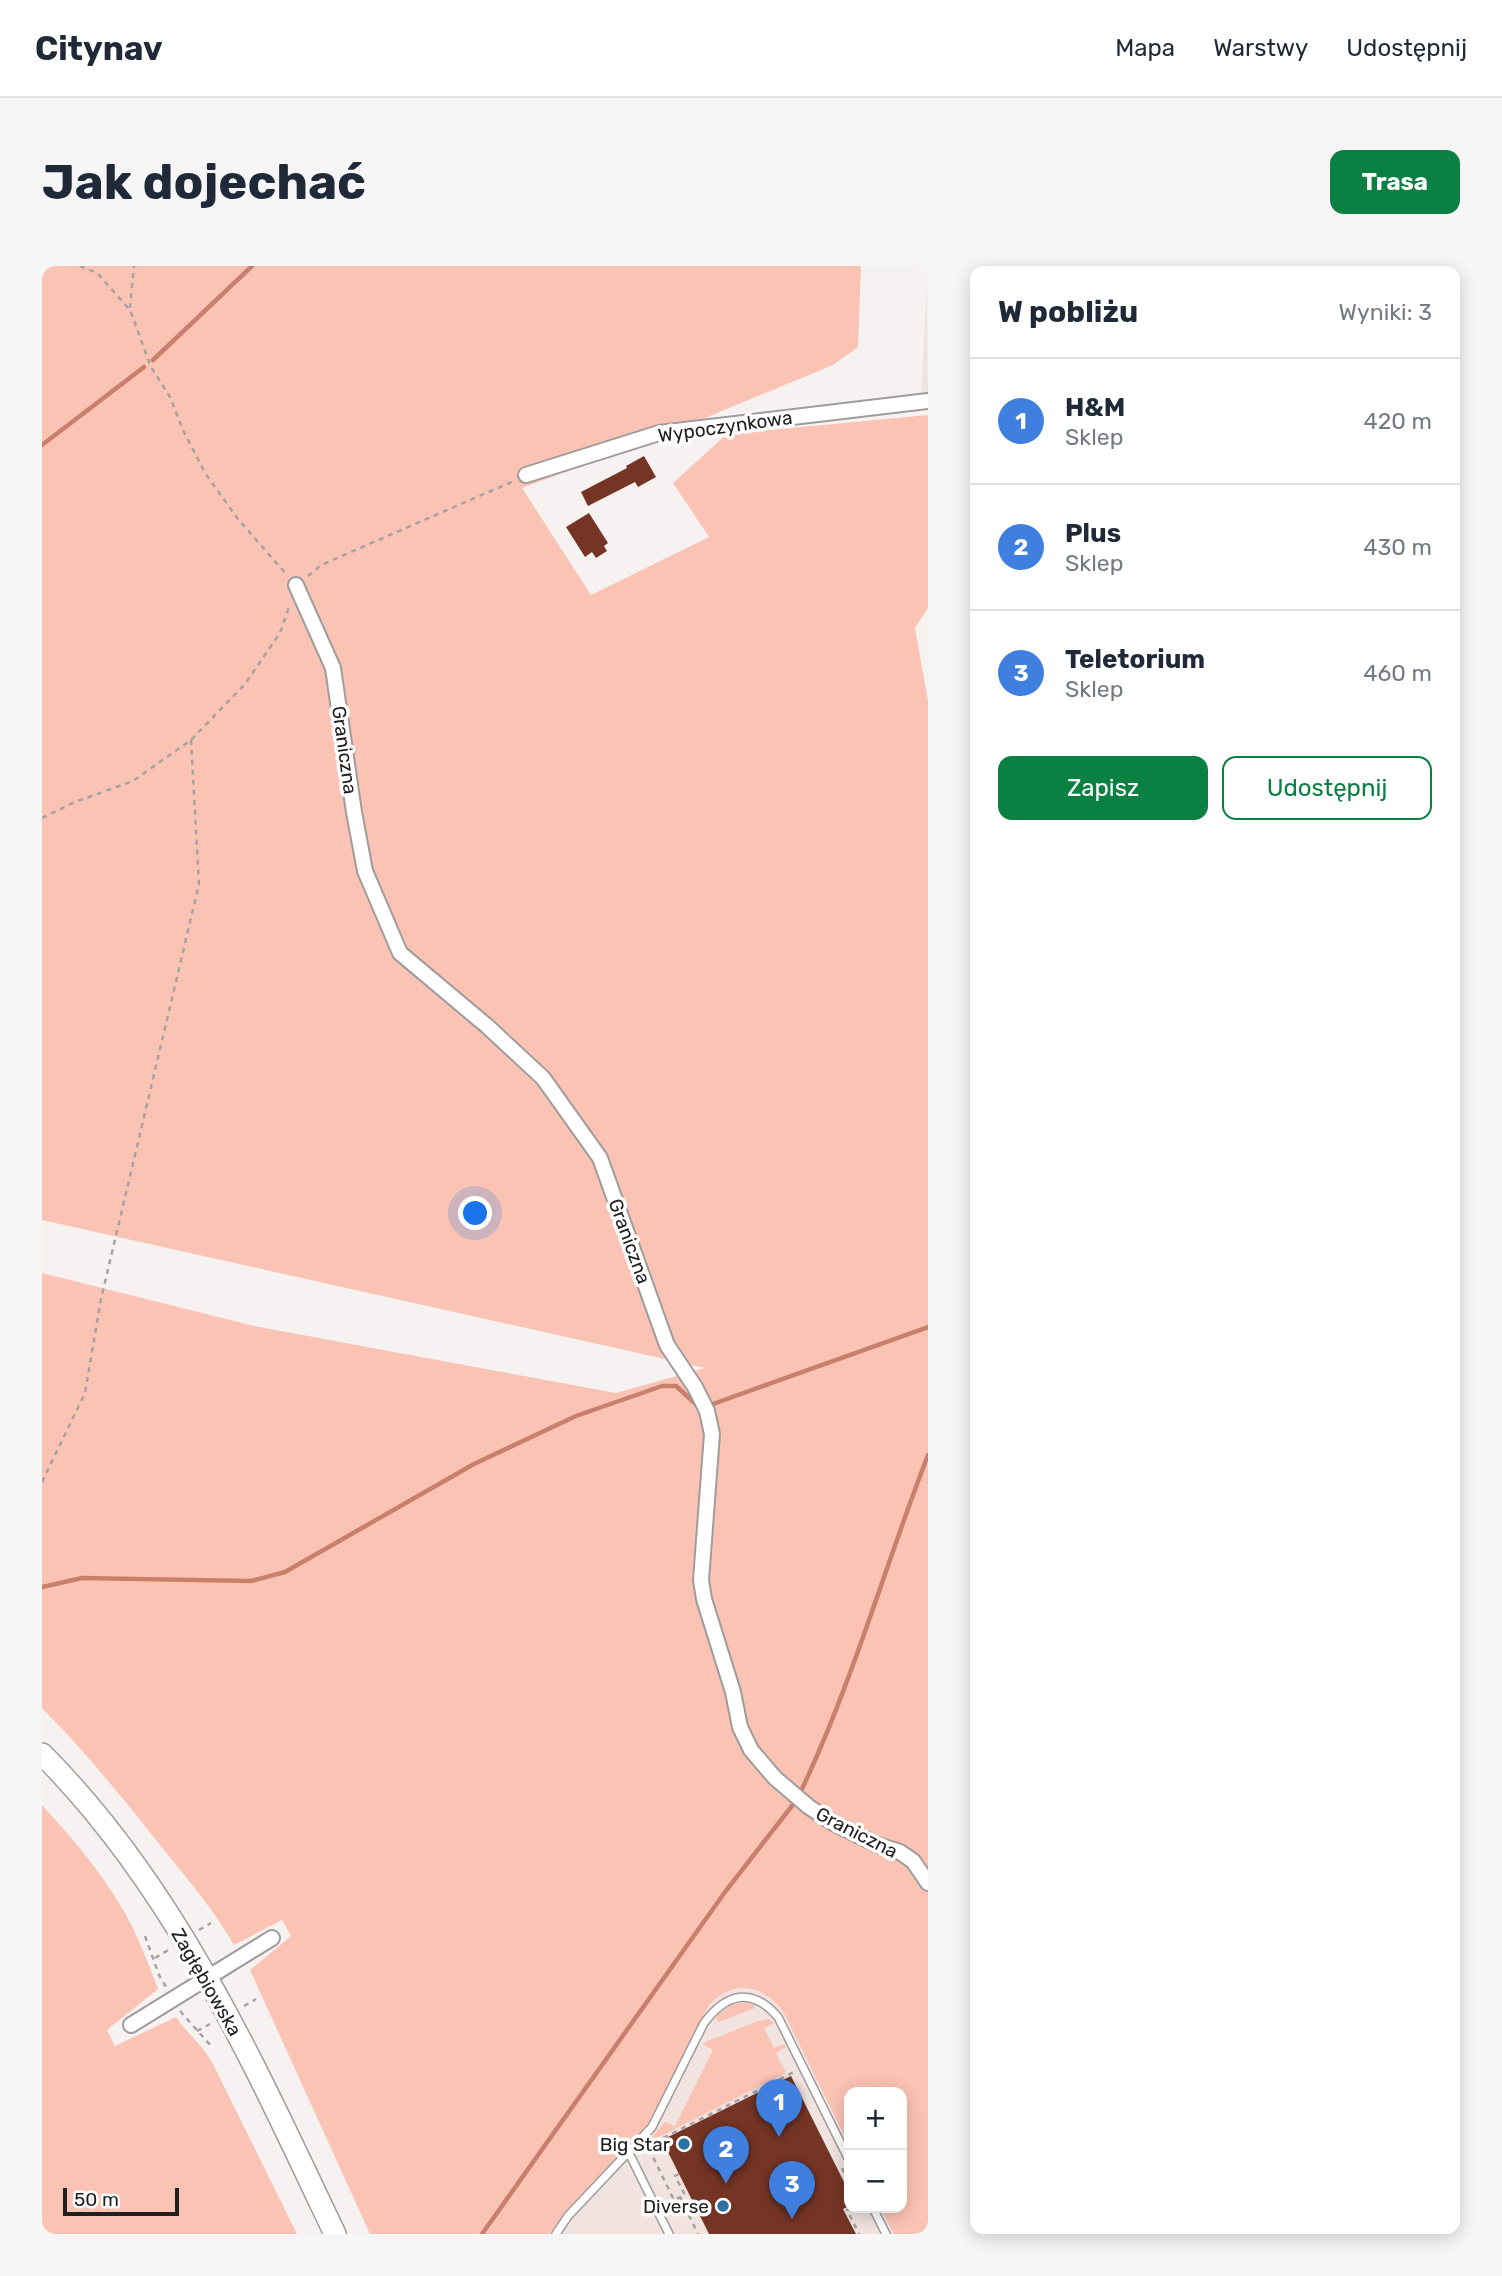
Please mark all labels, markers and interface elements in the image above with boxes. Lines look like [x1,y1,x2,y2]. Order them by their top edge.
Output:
text: Citynav [35,29,163,68]
text: Mapa [1115,34,1175,62]
text: Warstwy [1213,34,1308,62]
text: Udostępnij [1346,34,1467,62]
button: Trasa [1330,150,1460,214]
text: Jak dojechać [42,153,366,211]
text: W pobliżu [998,294,1138,330]
text: Wyniki: 3 [1339,298,1432,326]
text: H&M [1065,392,1125,423]
street label: Wypoczynkowa [656,406,794,447]
text: 1 [1015,407,1027,435]
text: 420 m [1364,407,1432,435]
text: Sklep [1065,423,1123,451]
text: Plus [1065,518,1121,549]
text: 2 [1014,533,1028,561]
text: 430 m [1363,533,1432,561]
text: Sklep [1065,549,1123,577]
text: Teletorium [1065,644,1205,675]
text: 3 [1013,659,1029,687]
text: 460 m [1363,659,1432,687]
text: Sklep [1065,675,1123,703]
street label: Graniczna [327,705,362,796]
button: Zapisz [998,756,1208,820]
button: Udostępnij [1222,756,1432,820]
your location [458,1196,492,1230]
street label: Graniczna [604,1196,656,1287]
street label: Graniczna [812,1802,902,1863]
street label: Zagłębiowska [166,1924,247,2040]
pin: 1 [756,2079,802,2137]
map controls [844,2087,907,2213]
button: + [844,2087,907,2150]
pin: 2 [703,2126,749,2184]
place label: Big Star [600,2133,671,2156]
marker: Big Star [676,2136,692,2152]
button: − [844,2150,907,2213]
pin: 3 [769,2161,815,2219]
scale bar [63,2185,178,2217]
text: 50 m [74,2188,119,2211]
place label: Diverse [643,2195,709,2218]
marker: Diverse [715,2198,731,2214]

